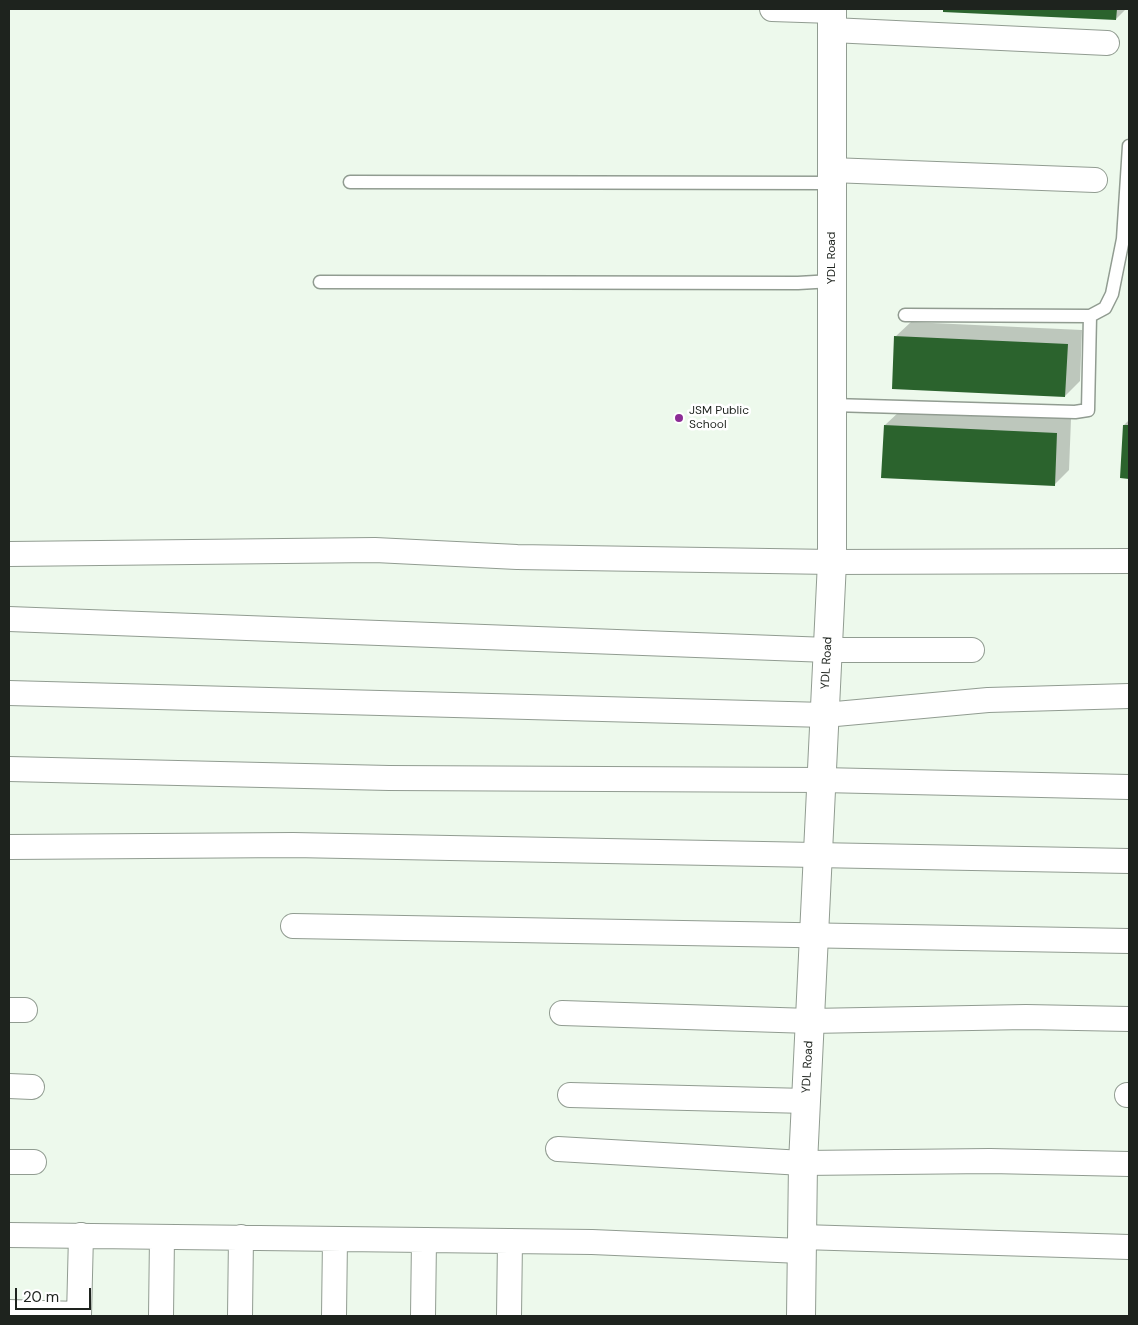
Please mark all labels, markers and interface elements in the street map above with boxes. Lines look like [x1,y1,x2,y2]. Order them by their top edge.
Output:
street label: YDL Road [825,232,839,284]
place label: JSM Public School [689,404,749,432]
marker: JSM Public School [673,412,685,424]
street label: YDL Road [818,636,836,690]
street label: YDL Road [799,1040,817,1094]
scale bar [18,1278,94,1310]
text: 20 m [23,1287,59,1307]

